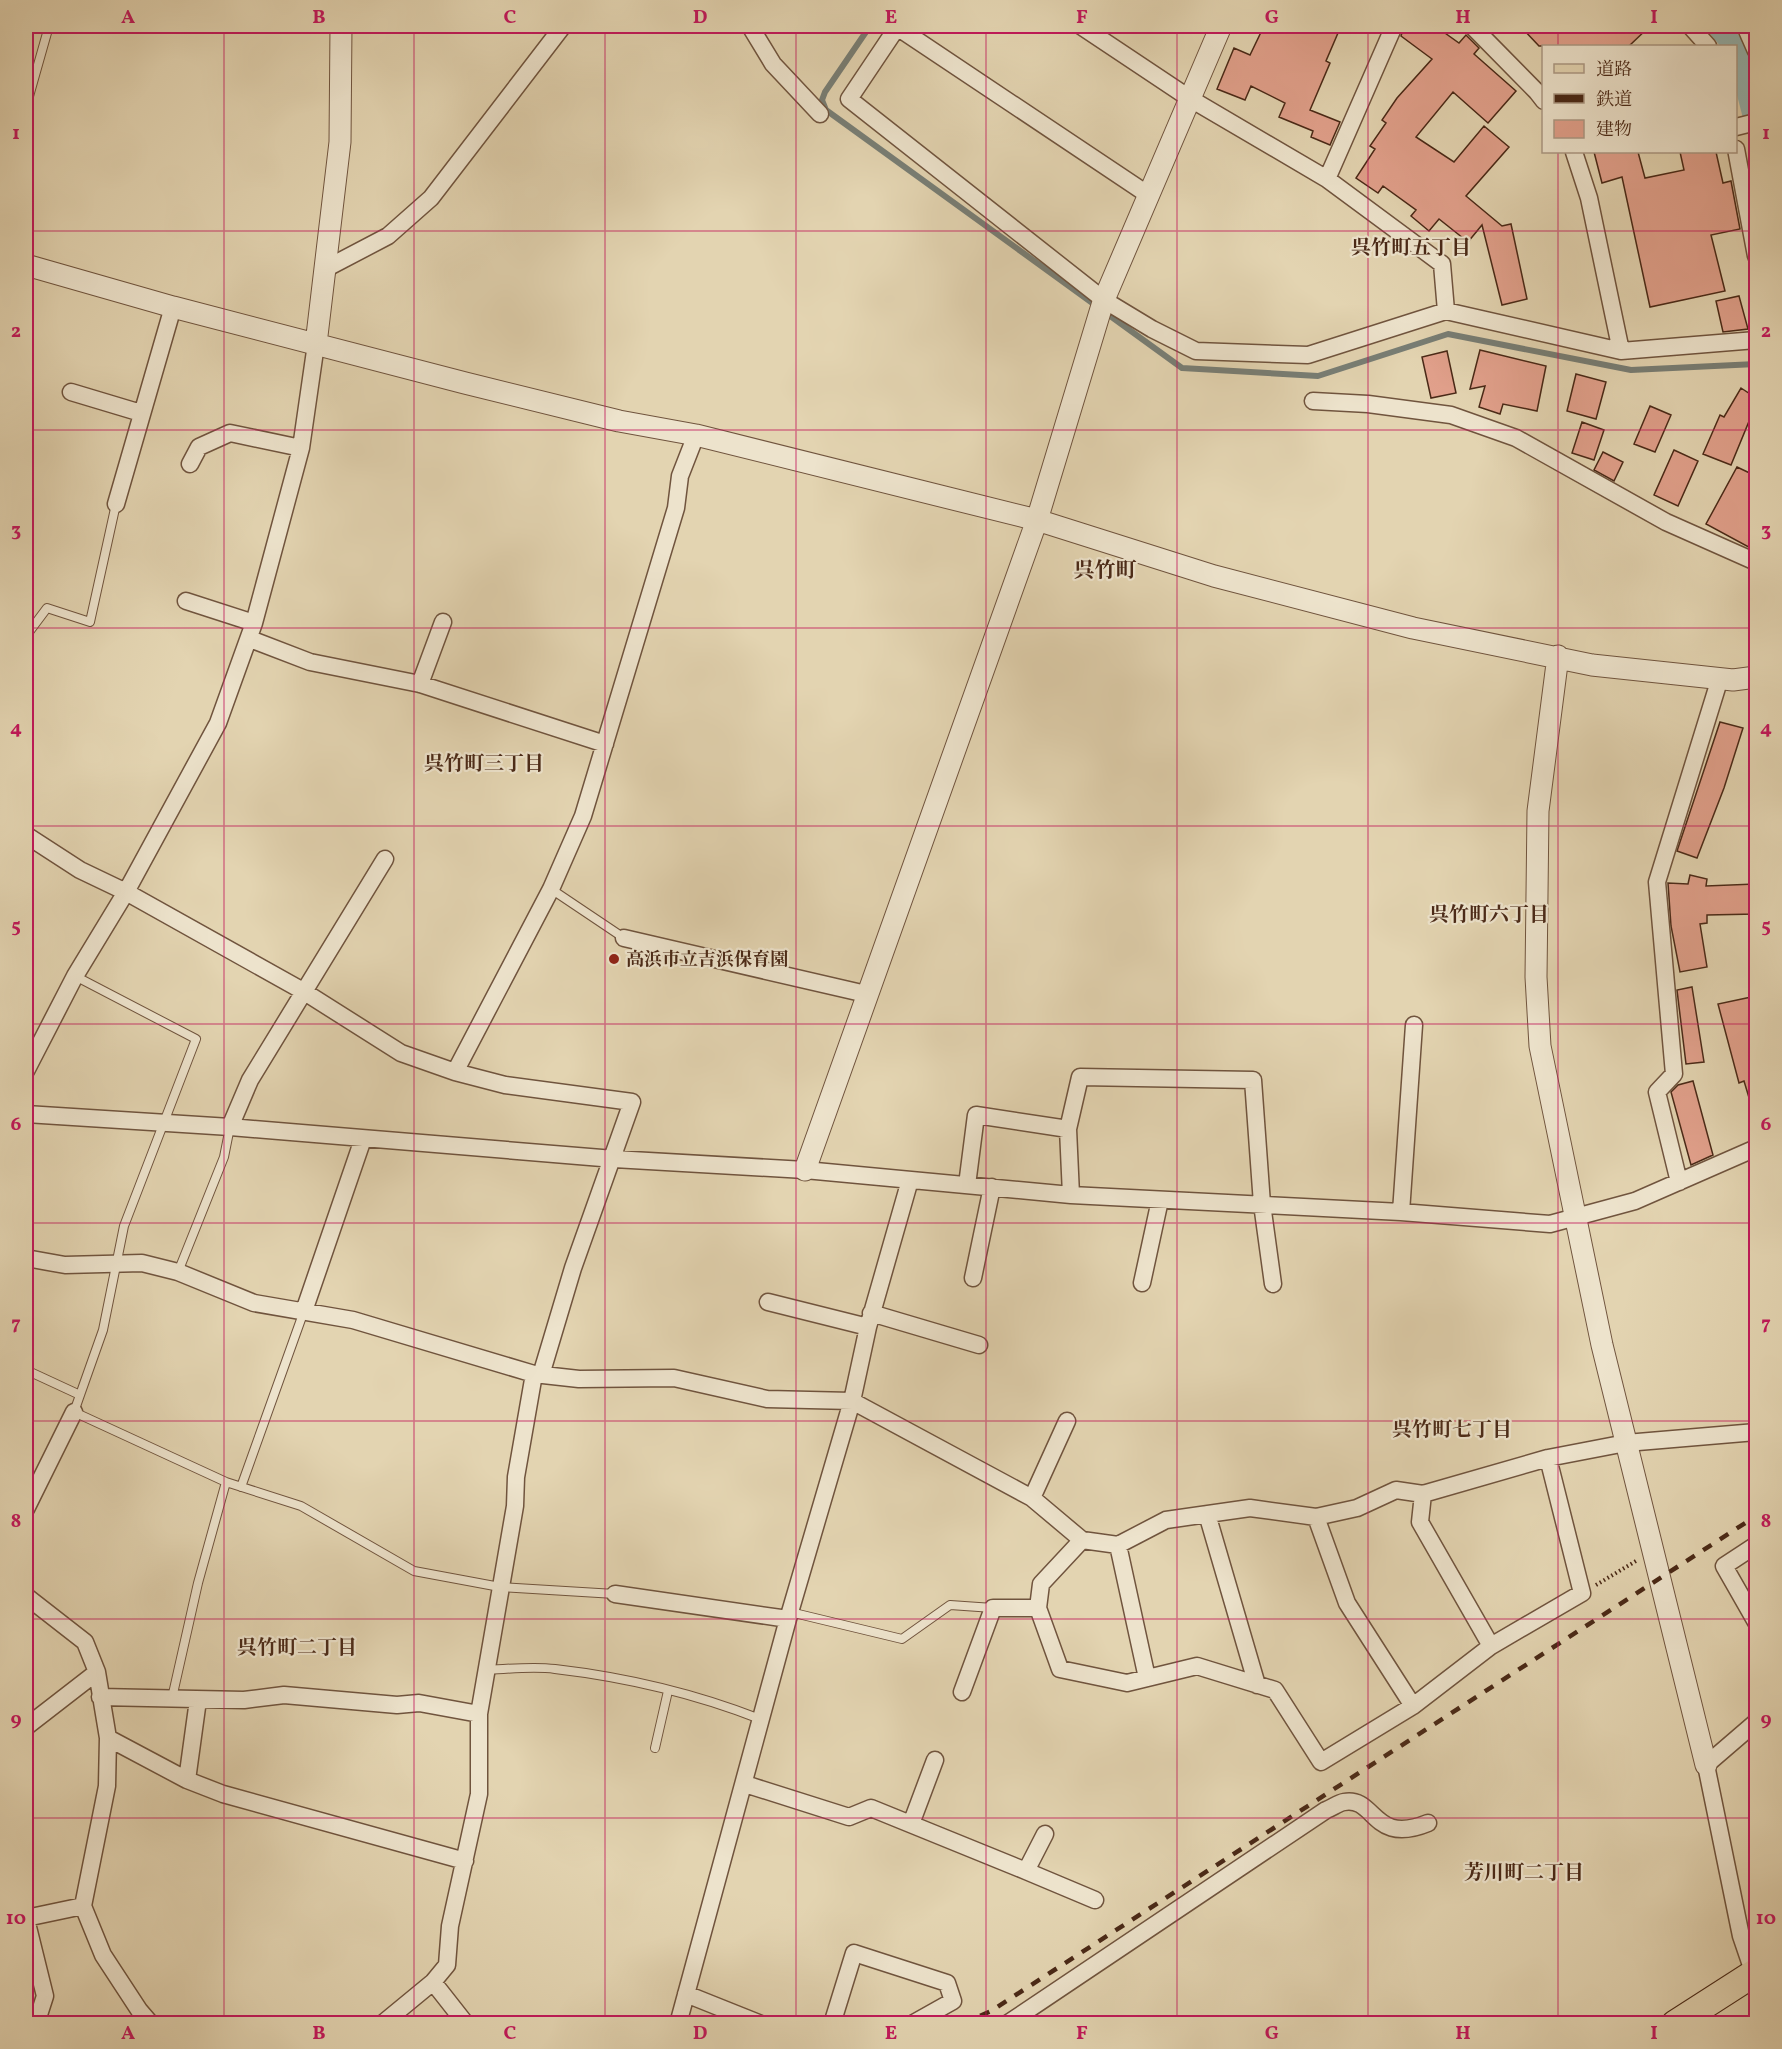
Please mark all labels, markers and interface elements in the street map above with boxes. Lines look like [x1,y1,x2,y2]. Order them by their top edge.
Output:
text: A [121,4,135,32]
text: B [312,4,326,32]
text: C [504,4,517,32]
text: D [693,4,707,32]
text: E [885,4,897,32]
text: F [1076,4,1088,32]
text: G [1265,4,1279,32]
text: H [1455,4,1471,32]
text: I [1650,4,1658,32]
legend [1542,45,1737,153]
text: 道路 [1596,58,1632,83]
text: 鉄道 [1596,88,1632,113]
text: 建物 [1596,118,1632,143]
text: 1 [12,120,20,148]
text: 1 [1762,120,1770,148]
district label: 呉竹町五丁目 [1351,235,1471,263]
text: 2 [11,318,21,346]
text: 2 [1761,318,1771,346]
text: 3 [11,517,21,545]
text: 3 [1761,517,1771,545]
district label: 呉竹町 [1074,557,1137,586]
text: 4 [10,715,22,743]
text: 4 [1760,715,1772,743]
district label: 呉竹町三丁目 [424,751,544,779]
district label: 呉竹町六丁目 [1429,902,1549,930]
text: 5 [11,913,21,941]
text: 5 [1761,913,1771,941]
place label: 高浜市立吉浜保育園 [626,948,788,973]
marker: 高浜市立吉浜保育園 [607,952,621,966]
text: 6 [11,1111,22,1139]
text: 6 [1761,1111,1772,1139]
text: 7 [11,1310,21,1338]
text: 7 [1761,1310,1771,1338]
district label: 呉竹町七丁目 [1392,1417,1512,1445]
text: 8 [11,1508,21,1536]
text: 8 [1761,1508,1771,1536]
district label: 呉竹町二丁目 [237,1635,357,1663]
text: 9 [10,1706,22,1734]
text: 9 [1760,1706,1772,1734]
district label: 芳川町二丁目 [1464,1860,1584,1888]
text: 10 [6,1905,26,1933]
text: 10 [1756,1905,1776,1933]
text: A [121,2020,135,2048]
text: B [312,2020,326,2048]
text: C [504,2020,517,2048]
text: D [693,2020,707,2048]
text: E [885,2020,897,2048]
text: F [1076,2020,1088,2048]
text: G [1265,2020,1279,2048]
text: H [1455,2020,1471,2048]
text: I [1650,2020,1658,2048]

